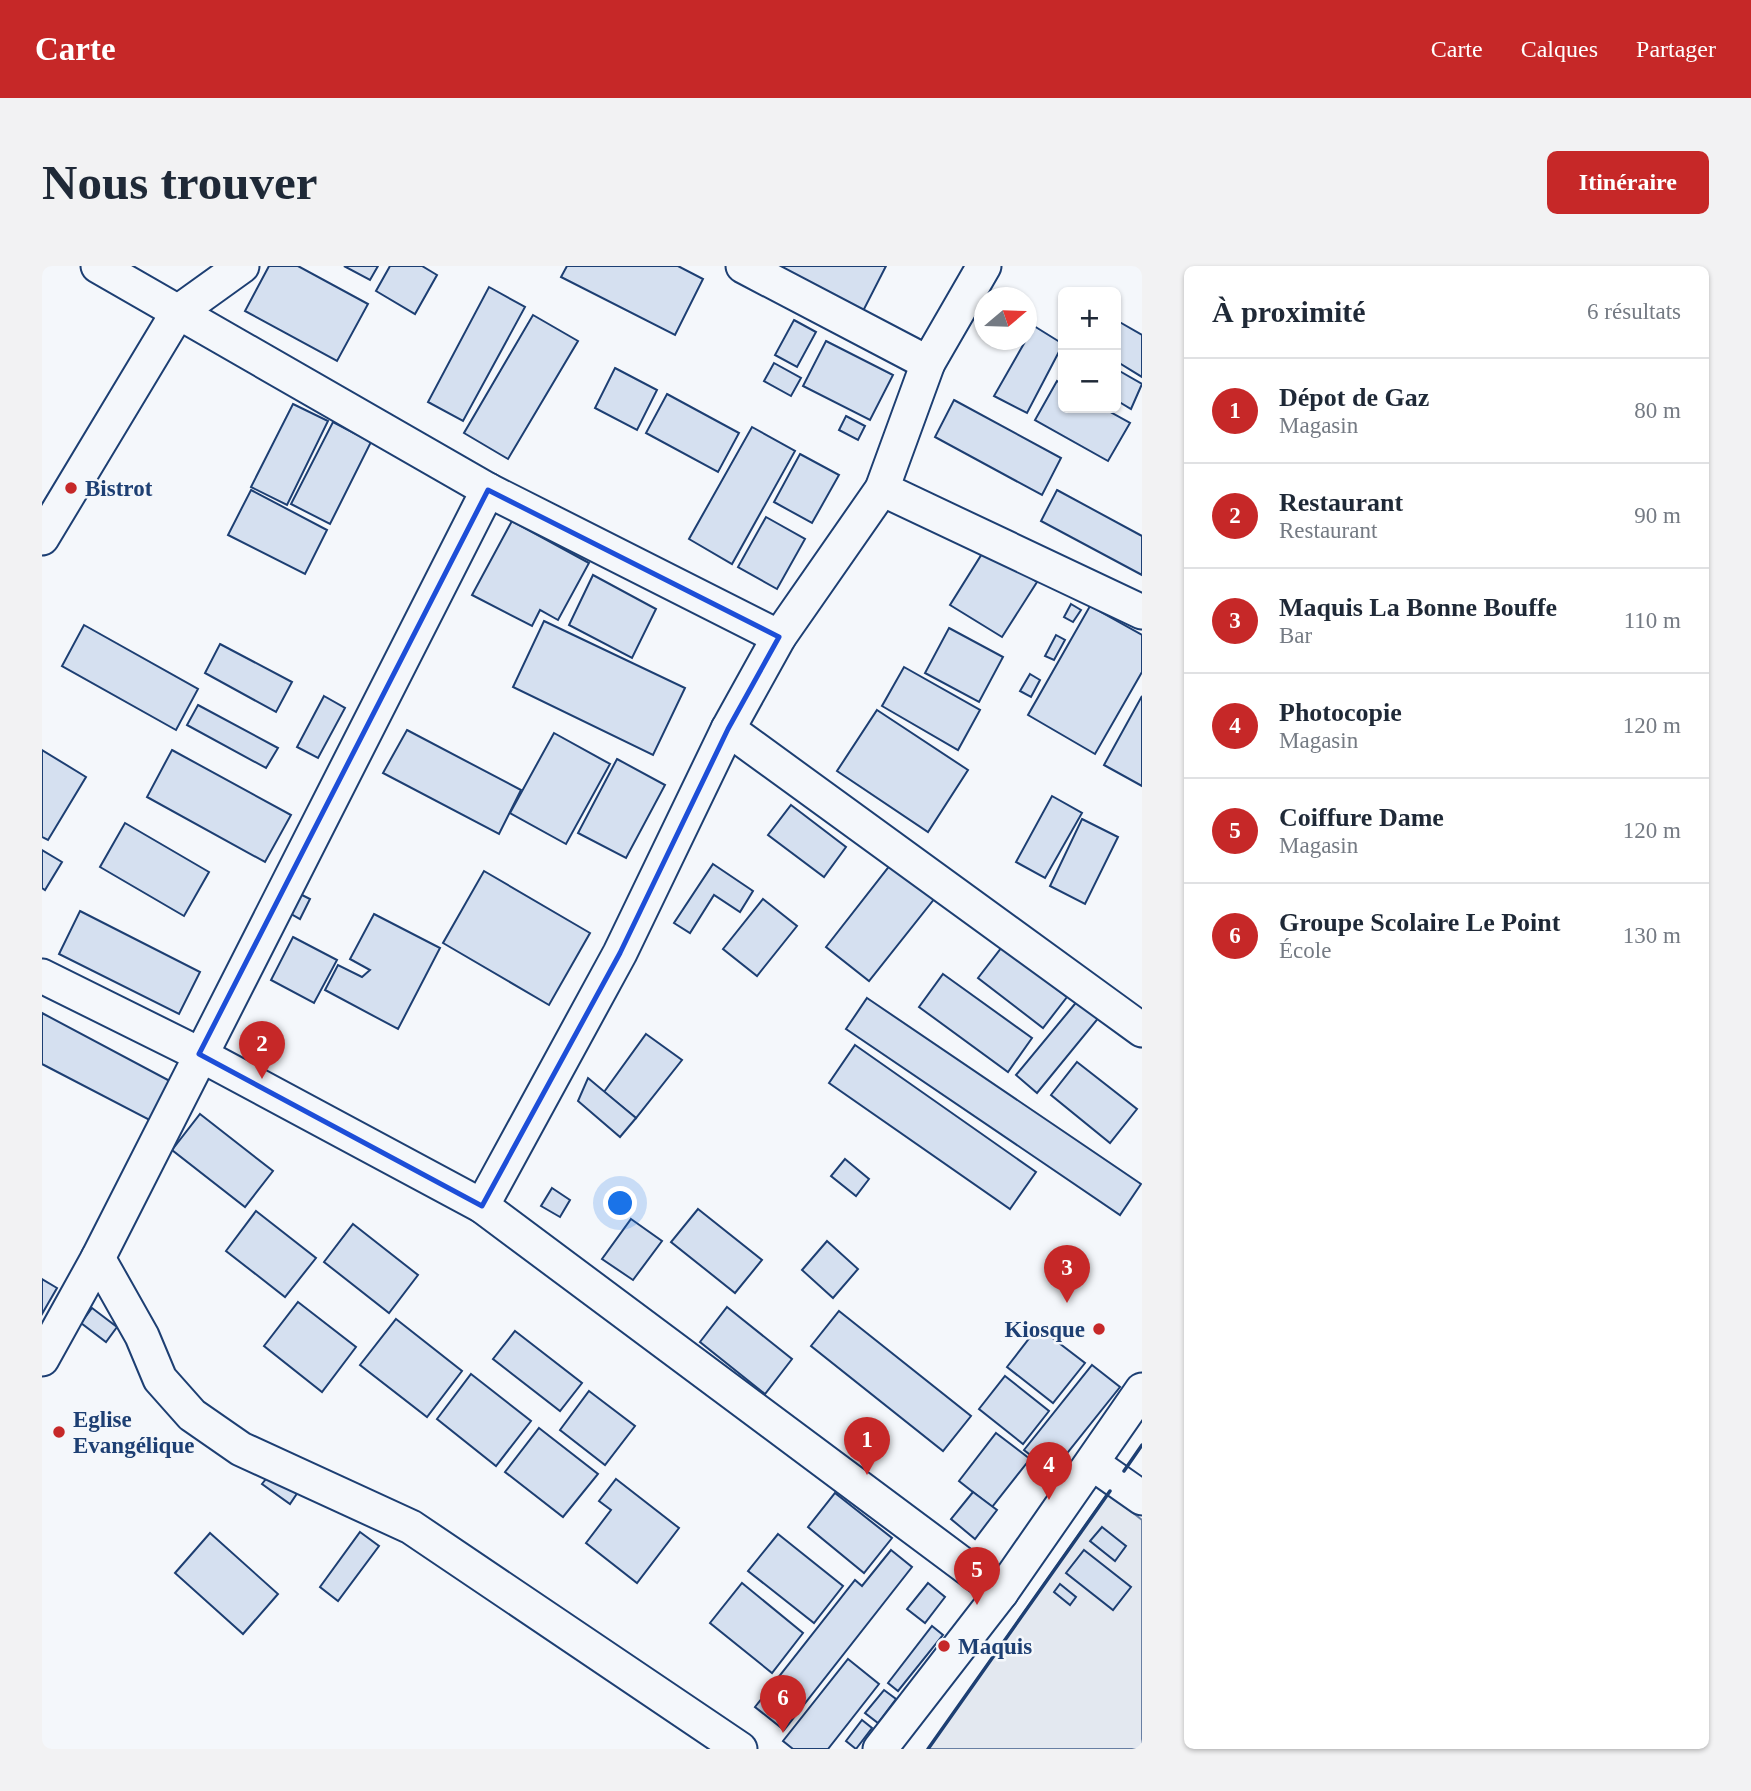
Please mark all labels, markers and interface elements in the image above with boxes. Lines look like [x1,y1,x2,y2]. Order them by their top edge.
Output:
text: Carte [35,31,116,67]
text: Carte [1431,36,1483,62]
text: Calques [1521,36,1598,62]
text: Partager [1636,36,1716,62]
button: Itinéraire [1547,151,1709,214]
text: Nous trouver [42,155,317,210]
north arrow [974,287,1037,350]
map controls [1058,287,1121,413]
button: + [1058,287,1121,350]
text: À proximité [1212,295,1366,328]
text: 6 résultats [1587,299,1681,324]
button: − [1058,350,1121,413]
text: Dépot de Gaz [1279,383,1429,412]
text: 1 [1229,398,1241,423]
text: 80 m [1634,398,1681,423]
text: Magasin [1279,413,1358,438]
place label: Bistrot [85,476,153,501]
marker: Bistrot [63,480,79,496]
text: Restaurant [1279,488,1403,517]
text: 2 [1229,503,1241,528]
text: 90 m [1634,503,1681,528]
text: Restaurant [1279,518,1377,543]
text: Maquis La Bonne Bouffe [1279,593,1557,622]
text: 3 [1229,608,1241,633]
text: 110 m [1624,608,1681,633]
text: Bar [1279,623,1312,648]
text: Photocopie [1279,698,1402,727]
text: 4 [1229,713,1241,738]
text: 120 m [1623,713,1681,738]
text: Magasin [1279,728,1358,753]
text: Coiffure Dame [1279,803,1444,832]
text: 5 [1229,818,1241,843]
text: 120 m [1623,818,1681,843]
text: Magasin [1279,833,1358,858]
text: Groupe Scolaire Le Point [1279,908,1560,937]
text: 6 [1229,923,1241,948]
text: 130 m [1623,923,1681,948]
text: École [1279,938,1331,963]
pin: 2 [239,1021,285,1079]
your location [603,1186,637,1220]
pin: 3 [1044,1245,1090,1303]
place label: Kiosque [1004,1317,1085,1342]
marker: Kiosque [1091,1321,1107,1337]
place label: Eglise Evangélique [73,1407,194,1458]
pin: 1 [844,1417,890,1475]
marker: Eglise Evangélique [51,1424,67,1440]
pin: 4 [1026,1442,1072,1500]
pin: 5 [954,1547,1000,1605]
place label: Maquis [958,1634,1032,1659]
marker: Maquis [936,1638,952,1654]
pin: 6 [760,1675,806,1733]

